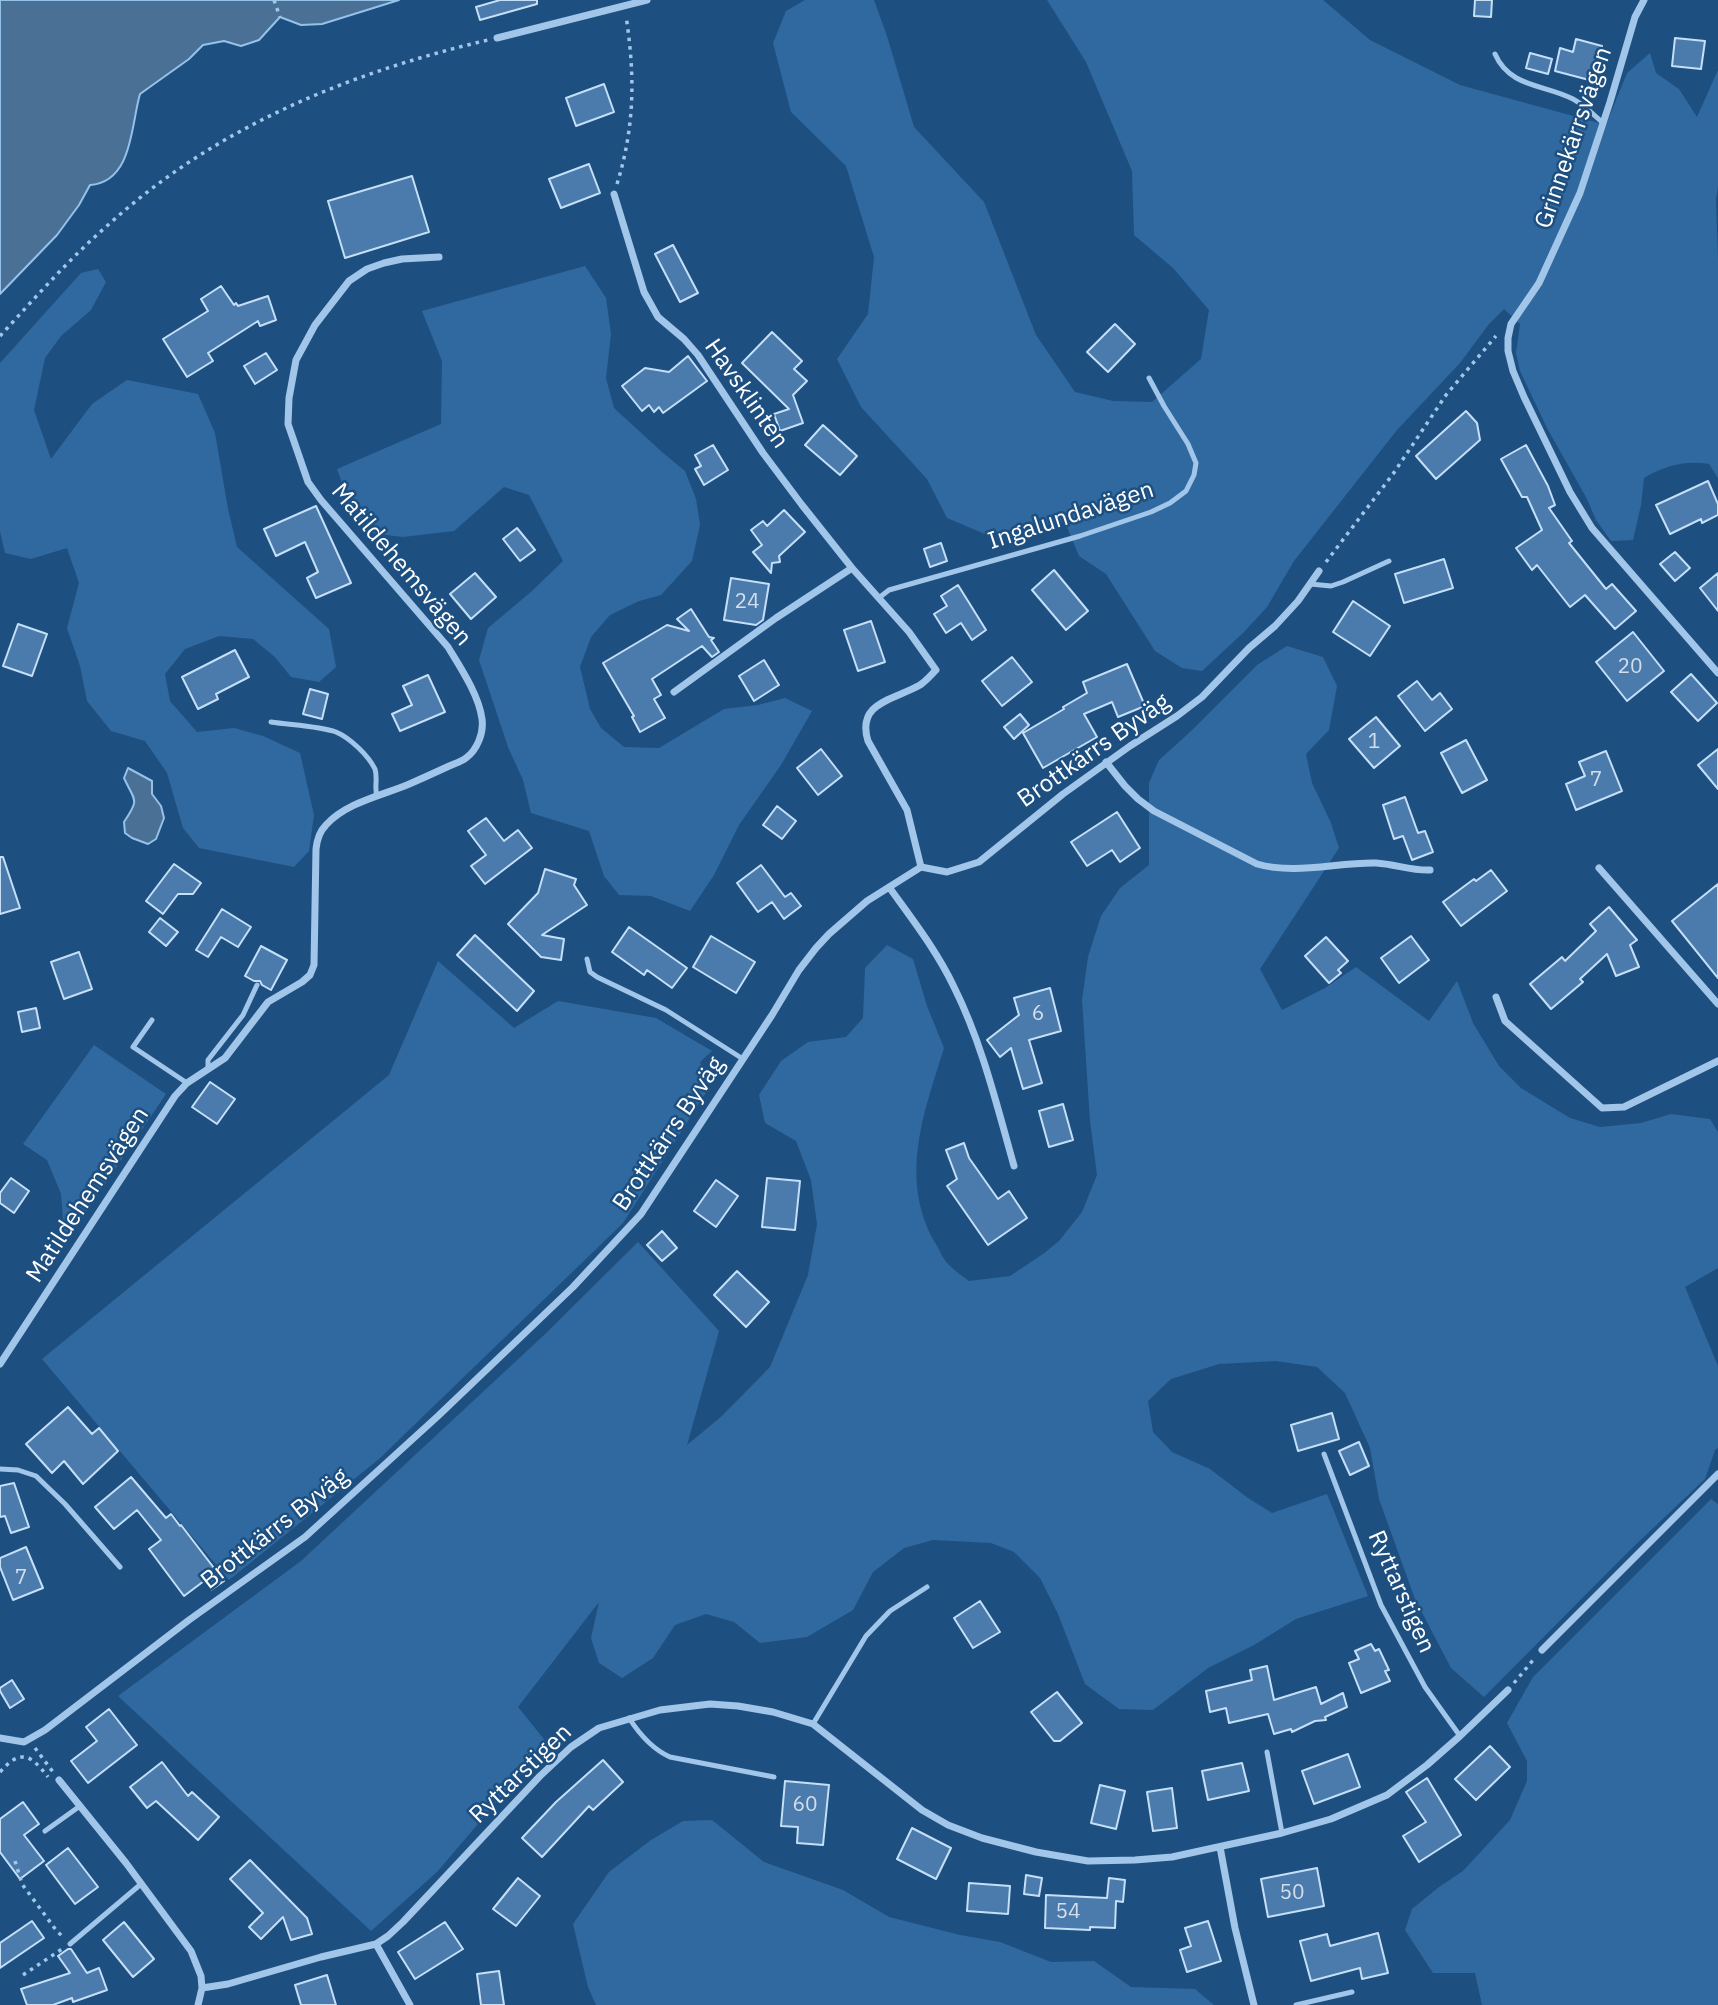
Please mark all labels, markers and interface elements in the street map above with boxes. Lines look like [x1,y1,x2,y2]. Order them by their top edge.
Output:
street label: Grinnekärrsvägen [1529,43,1619,233]
street label: Havsklinten [698,334,794,454]
street label: Ingalundavägen [984,476,1158,556]
street label: Matildehemsvägen [325,478,477,652]
house number: 24 [734,589,760,615]
house number: 20 [1617,654,1643,680]
street label: Brottkärrs Byväg [1012,688,1176,814]
house number: 1 [1368,729,1380,755]
house number: 7 [1590,767,1602,793]
house number: 6 [1032,1001,1044,1027]
street label: Brottkärrs Byväg [607,1052,731,1216]
street label: Matildehemsvägen [21,1102,155,1288]
street label: Brottkärrs Byväg [196,1462,354,1596]
street label: Ryttarstigen [1361,1526,1441,1658]
house number: 7 [15,1565,27,1591]
street label: Ryttarstigen [464,1718,578,1830]
house number: 60 [792,1792,818,1818]
house number: 50 [1279,1880,1305,1906]
house number: 54 [1055,1899,1081,1925]

